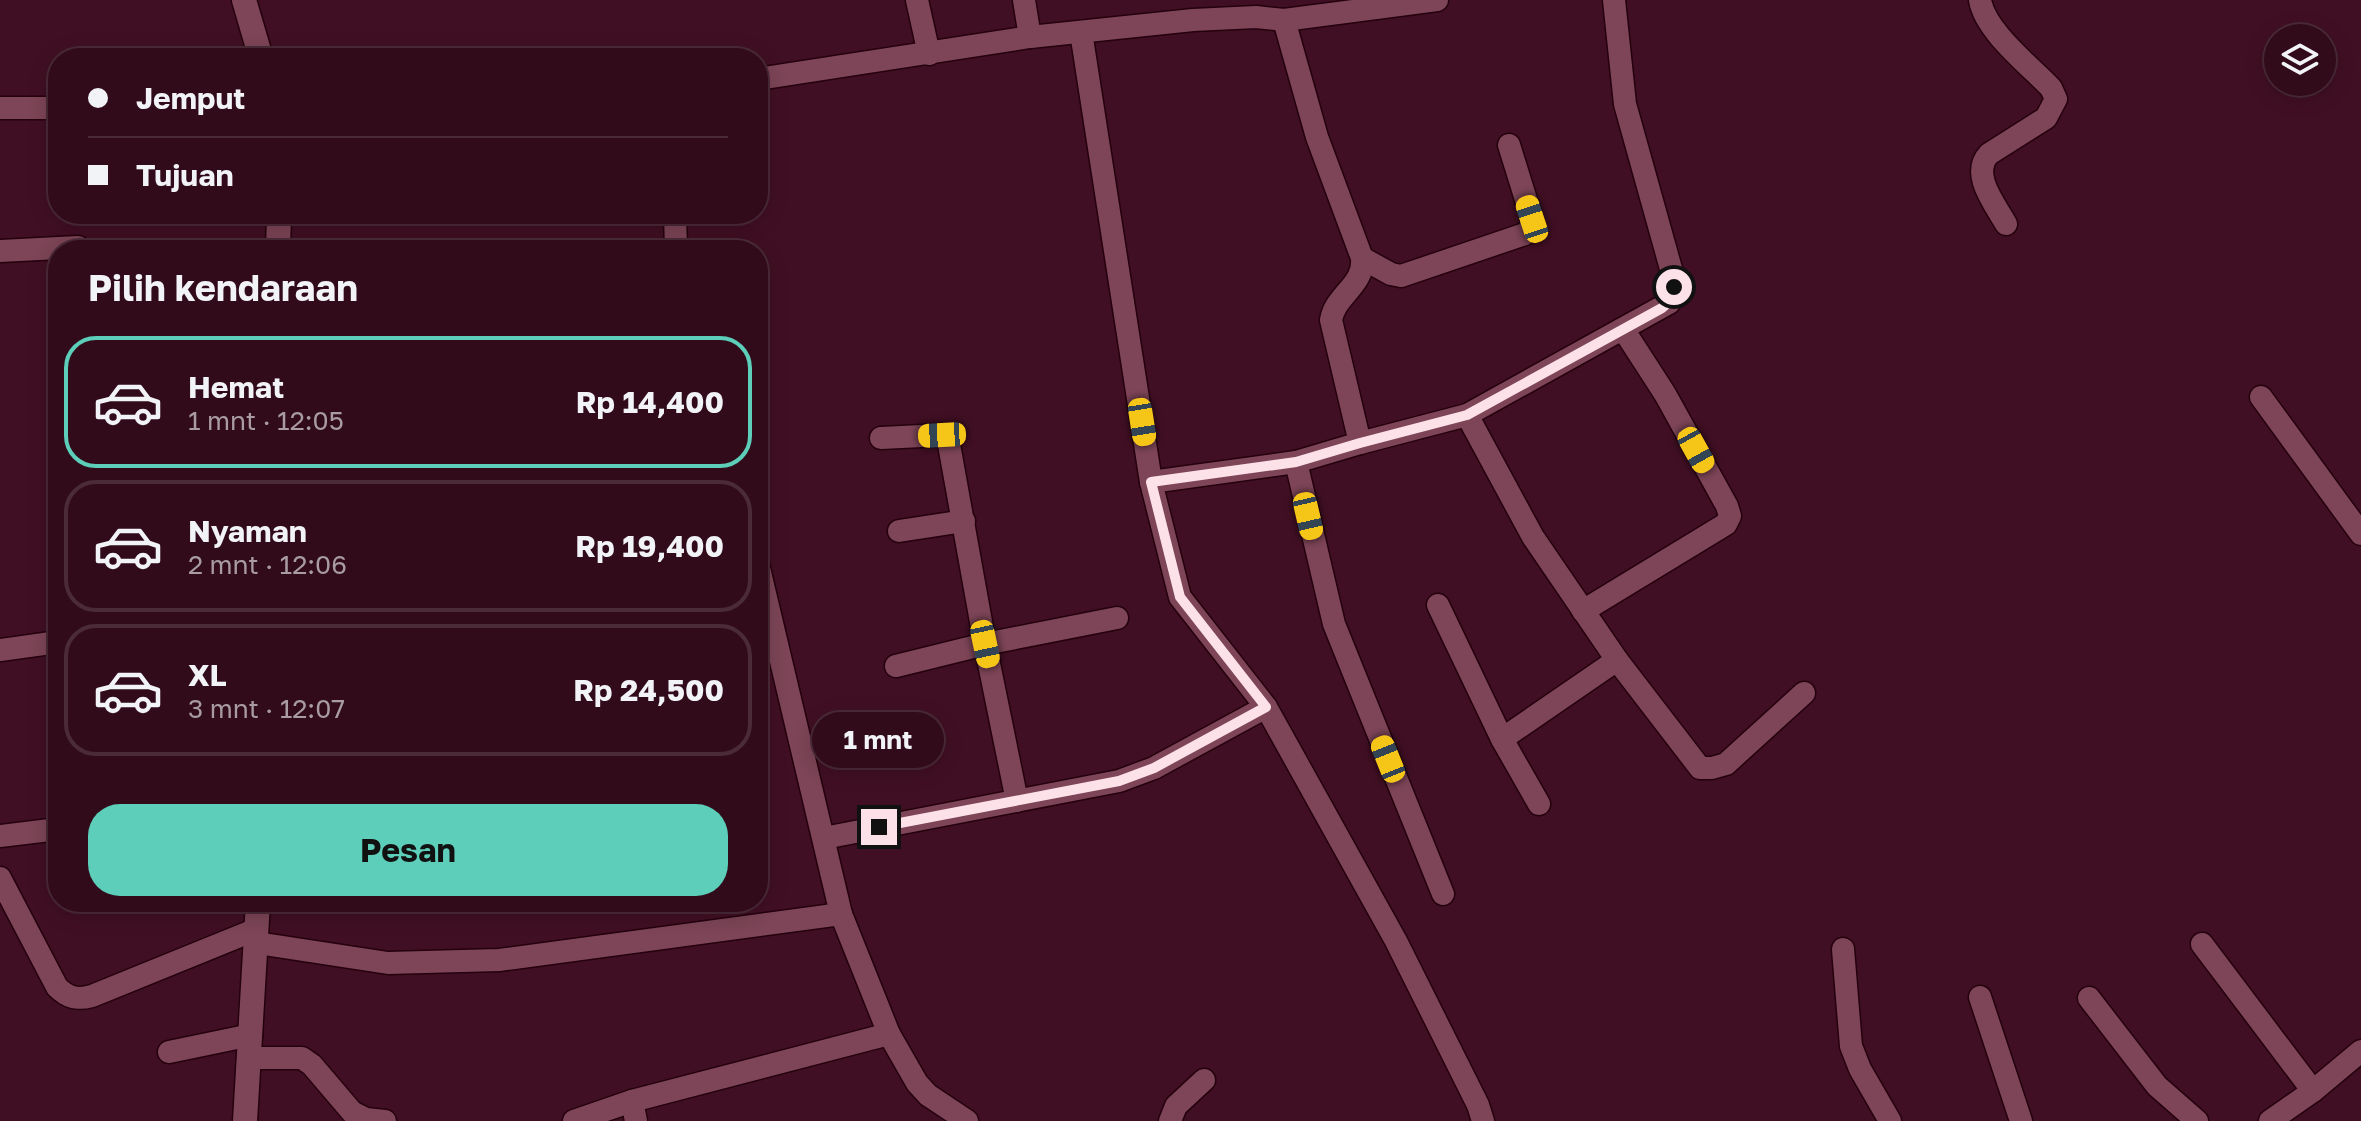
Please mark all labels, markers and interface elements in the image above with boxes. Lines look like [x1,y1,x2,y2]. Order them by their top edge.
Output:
map controls [2264,24,2336,96]
button: layers [2264,24,2336,96]
text: Jemput [136,80,245,116]
text: Tujuan [136,157,234,193]
car [1513,192,1551,246]
text: Pilih kendaraan [88,266,358,309]
route start [1656,269,1692,305]
icon: car [92,366,164,438]
text: Hemat [188,369,284,405]
text: Rp 14,400 [576,384,724,420]
car [1126,396,1158,448]
text: 1 mnt · 12:05 [188,405,344,436]
car [917,422,967,448]
car [1674,423,1718,477]
car [1291,490,1325,542]
icon: car [92,510,164,582]
text: Nyaman [188,513,307,549]
text: Rp 19,400 [575,528,724,564]
text: 2 mnt · 12:06 [188,549,347,580]
car [968,618,1002,670]
icon: car [92,654,164,726]
text: XL [188,657,227,693]
text: Rp 24,500 [573,672,724,708]
text: 3 mnt · 12:07 [188,693,345,724]
callout: 1 mnt [813,711,945,767]
text: 1 mnt [844,724,912,755]
car [1368,732,1408,786]
button: Pesan [88,804,728,896]
route end [861,809,897,845]

